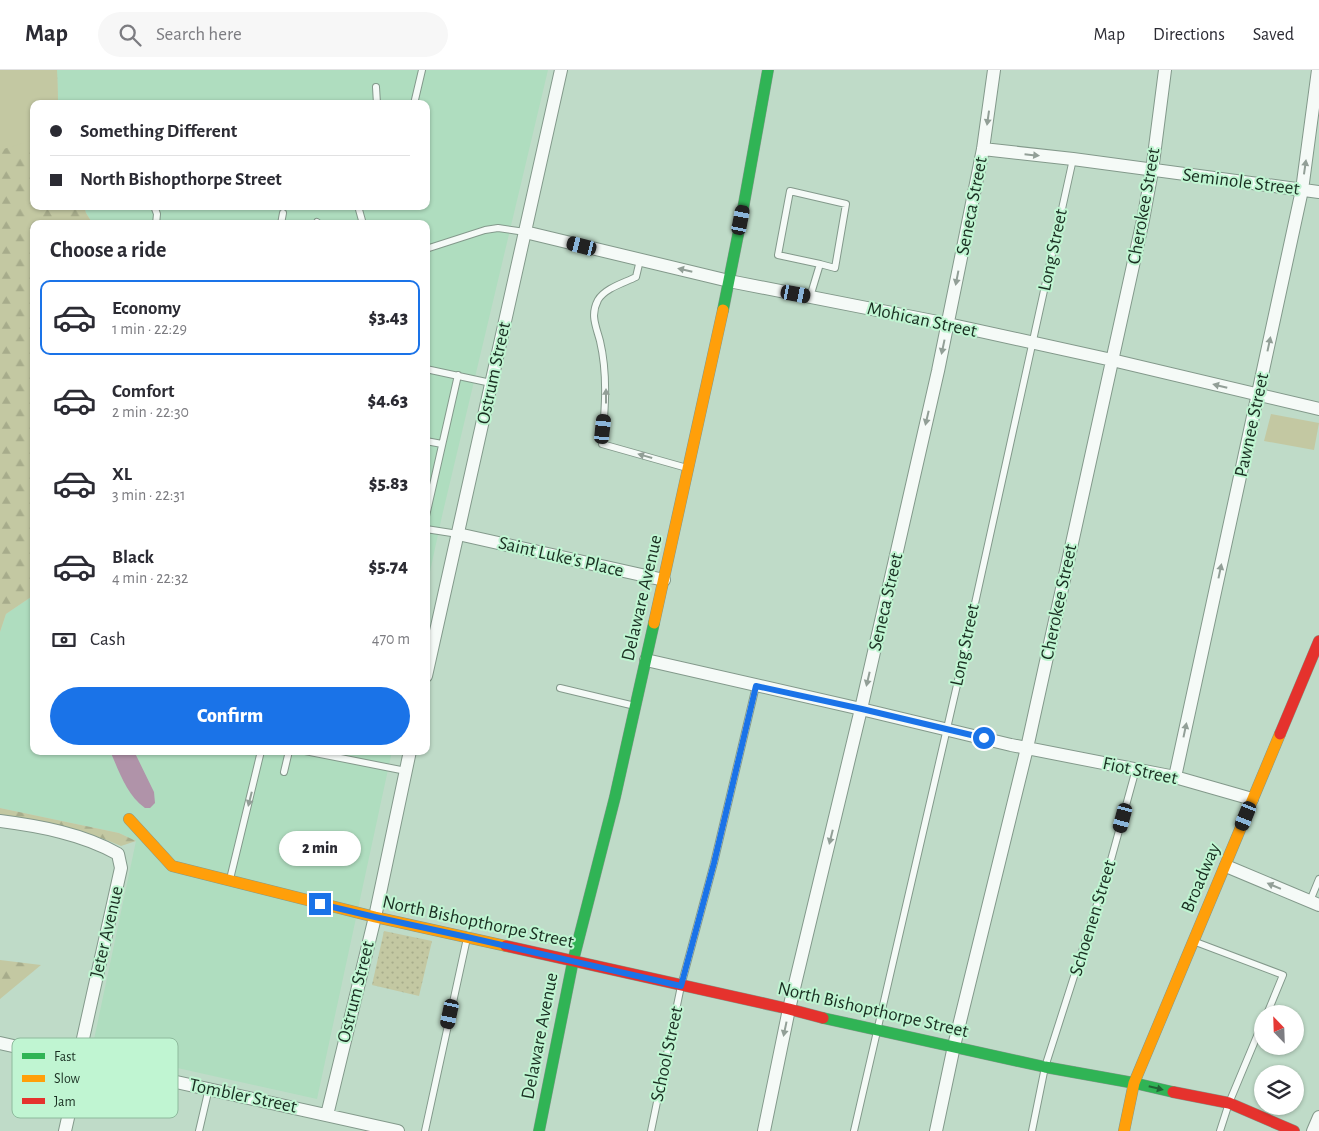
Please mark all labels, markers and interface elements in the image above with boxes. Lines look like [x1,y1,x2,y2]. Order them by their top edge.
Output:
search box [98,12,448,57]
icon: search [116,21,144,49]
text: Map [25,22,68,46]
text: Search here [156,25,242,44]
text: Map [1094,26,1125,44]
text: Directions [1153,26,1225,44]
text: Saved [1253,26,1294,44]
one-way arrow [983,111,991,127]
text: Something Different [80,122,237,141]
street label: Cherokee Street [1124,146,1164,266]
one-way arrow [1024,151,1040,159]
street label: Seneca Street [953,155,991,257]
one-way arrow [1301,159,1309,175]
street label: Seminole Street [1181,165,1301,199]
text: North Bishopthorpe Street [80,170,282,189]
car [730,204,751,236]
street label: Long Street [1035,207,1071,293]
car [565,235,598,257]
text: Choose a ride [50,239,166,261]
one-way arrow [677,266,692,274]
one-way arrow [953,270,961,286]
car [779,284,812,304]
icon: car [52,295,97,340]
text: Economy [112,299,181,318]
street label: Mohican Street [865,299,979,341]
text: $3.43 [368,308,408,327]
street label: Ostrum Street [474,320,514,426]
text: 1 min · 22:29 [112,321,187,337]
one-way arrow [1265,336,1273,351]
one-way arrow [939,340,947,355]
street label: Pawnee Street [1232,371,1272,479]
icon: car [52,378,97,423]
text: Comfort [112,382,174,401]
one-way arrow [1213,382,1228,390]
one-way arrow [601,387,609,403]
text: $4.63 [368,391,408,410]
text: 2 min · 22:30 [112,404,189,420]
one-way arrow [923,411,931,426]
car [593,413,612,445]
one-way arrow [637,452,652,460]
icon: car [52,461,97,506]
text: XL [112,465,132,484]
text: $5.83 [369,474,408,493]
text: 3 min · 22:31 [112,487,185,503]
street label: Saint Luke's Place [497,533,625,581]
street label: Delaware Avenue [618,533,666,663]
street label: Cherokee Street [1037,542,1081,662]
icon: car [52,544,97,589]
text: Black [112,548,154,567]
street label: Seneca Street [866,551,906,653]
text: $5.74 [369,557,408,576]
one-way arrow [1216,563,1224,578]
text: 4 min · 22:32 [112,570,188,586]
street label: Long Street [947,602,983,688]
icon: cash [50,626,78,654]
text: Cash [90,630,126,649]
text: 470 m [372,631,410,647]
one-way arrow [864,671,872,686]
button: Confirm [50,687,410,745]
one-way arrow [1181,722,1189,737]
route start [973,727,995,749]
street label: Fiot Street [1101,754,1179,788]
one-way arrow [245,791,253,806]
car [1233,799,1258,833]
car [1111,802,1134,834]
one-way arrow [826,829,834,844]
callout: 2 min [279,832,361,866]
text: 2 min [302,840,338,856]
street label: Broadway [1178,841,1224,915]
street label: Schoenen Street [1066,858,1120,978]
one-way arrow [1266,882,1281,890]
street label: Jeter Avenue [87,884,127,980]
street label: North Bishopthorpe Street [381,892,575,952]
route end [309,893,331,915]
street label: Ostrum Street [334,939,378,1045]
street label: Delaware Avenue [518,971,562,1101]
street label: North Bishopthorpe Street [776,979,970,1041]
car [439,998,460,1030]
street label: School Street [648,1005,686,1103]
north arrow [1254,1005,1304,1055]
map controls [1254,1005,1304,1115]
one-way arrow [781,1022,789,1037]
legend [12,1038,178,1118]
text: Fast [54,1050,76,1064]
button: layers [1254,1065,1304,1115]
text: Slow [54,1072,81,1086]
street label: Tombler Street [187,1075,299,1117]
one-way arrow [1148,1084,1163,1092]
text: Jam [54,1095,76,1109]

